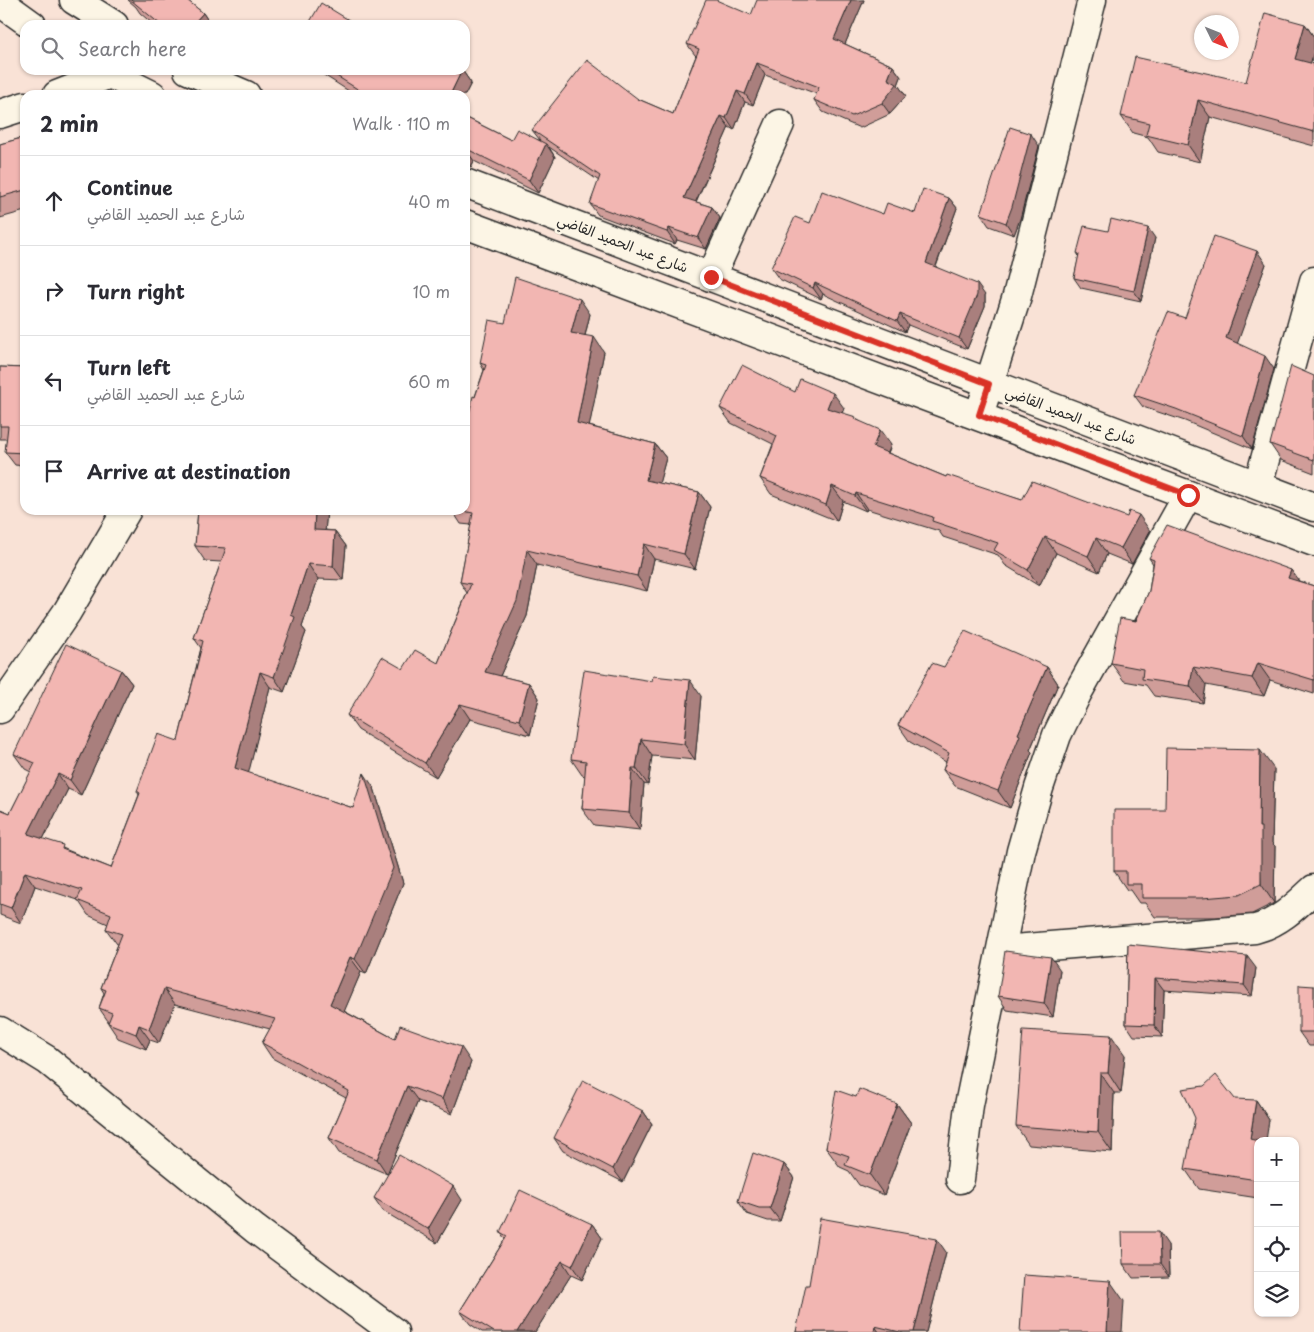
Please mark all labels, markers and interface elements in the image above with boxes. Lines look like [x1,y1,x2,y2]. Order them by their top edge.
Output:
north arrow [1194,15,1239,60]
search box [20,20,470,75]
icon: search [38,34,66,62]
text: Search here [78,34,187,62]
text: 2 min [40,107,99,139]
text: Walk · 110 m [352,111,450,135]
text: Continue [87,173,173,201]
icon: ahead [40,187,68,215]
text: 40 m [408,189,450,213]
text: شارع عبد الحميد القاضي [87,201,245,225]
street label: شارع عبد الحميد القاضي [554,208,691,280]
route end [700,266,723,289]
icon: right [40,277,68,305]
text: Turn right [87,277,185,305]
text: 10 m [413,279,450,303]
text: Turn left [87,353,171,381]
icon: left [40,367,68,395]
text: 60 m [408,369,450,393]
street label: شارع عبد الحميد القاضي [1002,380,1139,452]
text: شارع عبد الحميد القاضي [87,381,245,405]
icon: arrive [40,457,68,485]
text: Arrive at destination [87,457,291,485]
route start [1177,484,1200,507]
map controls [1254,1137,1299,1317]
button: + [1254,1137,1299,1182]
button: − [1254,1182,1299,1227]
button: locate [1254,1227,1299,1272]
button: layers [1254,1272,1299,1317]

